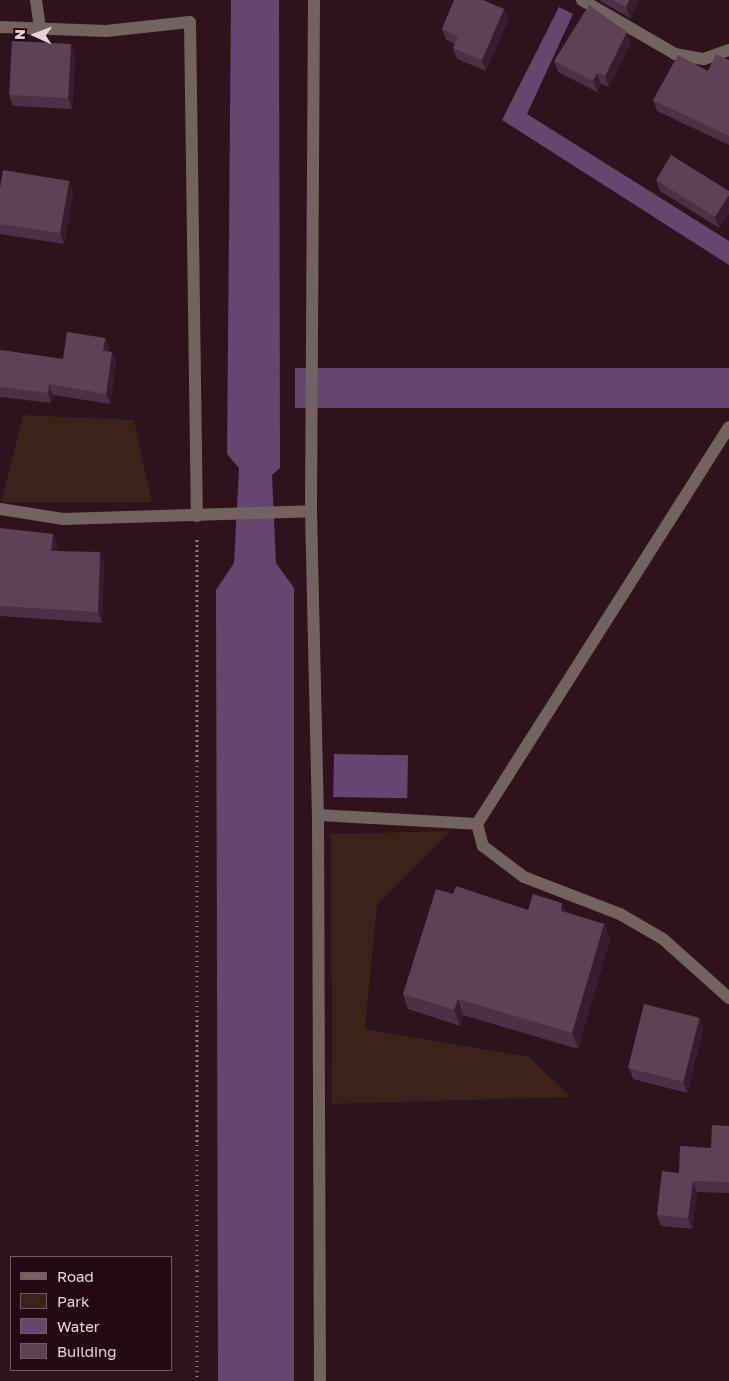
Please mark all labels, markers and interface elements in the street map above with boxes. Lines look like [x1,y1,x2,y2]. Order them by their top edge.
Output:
north arrow [10,10,60,60]
text: N [11,29,28,40]
legend [10,1256,172,1371]
text: Road [57,1267,94,1285]
text: Park [57,1292,89,1310]
text: Water [57,1317,100,1335]
text: Building [57,1342,117,1360]

